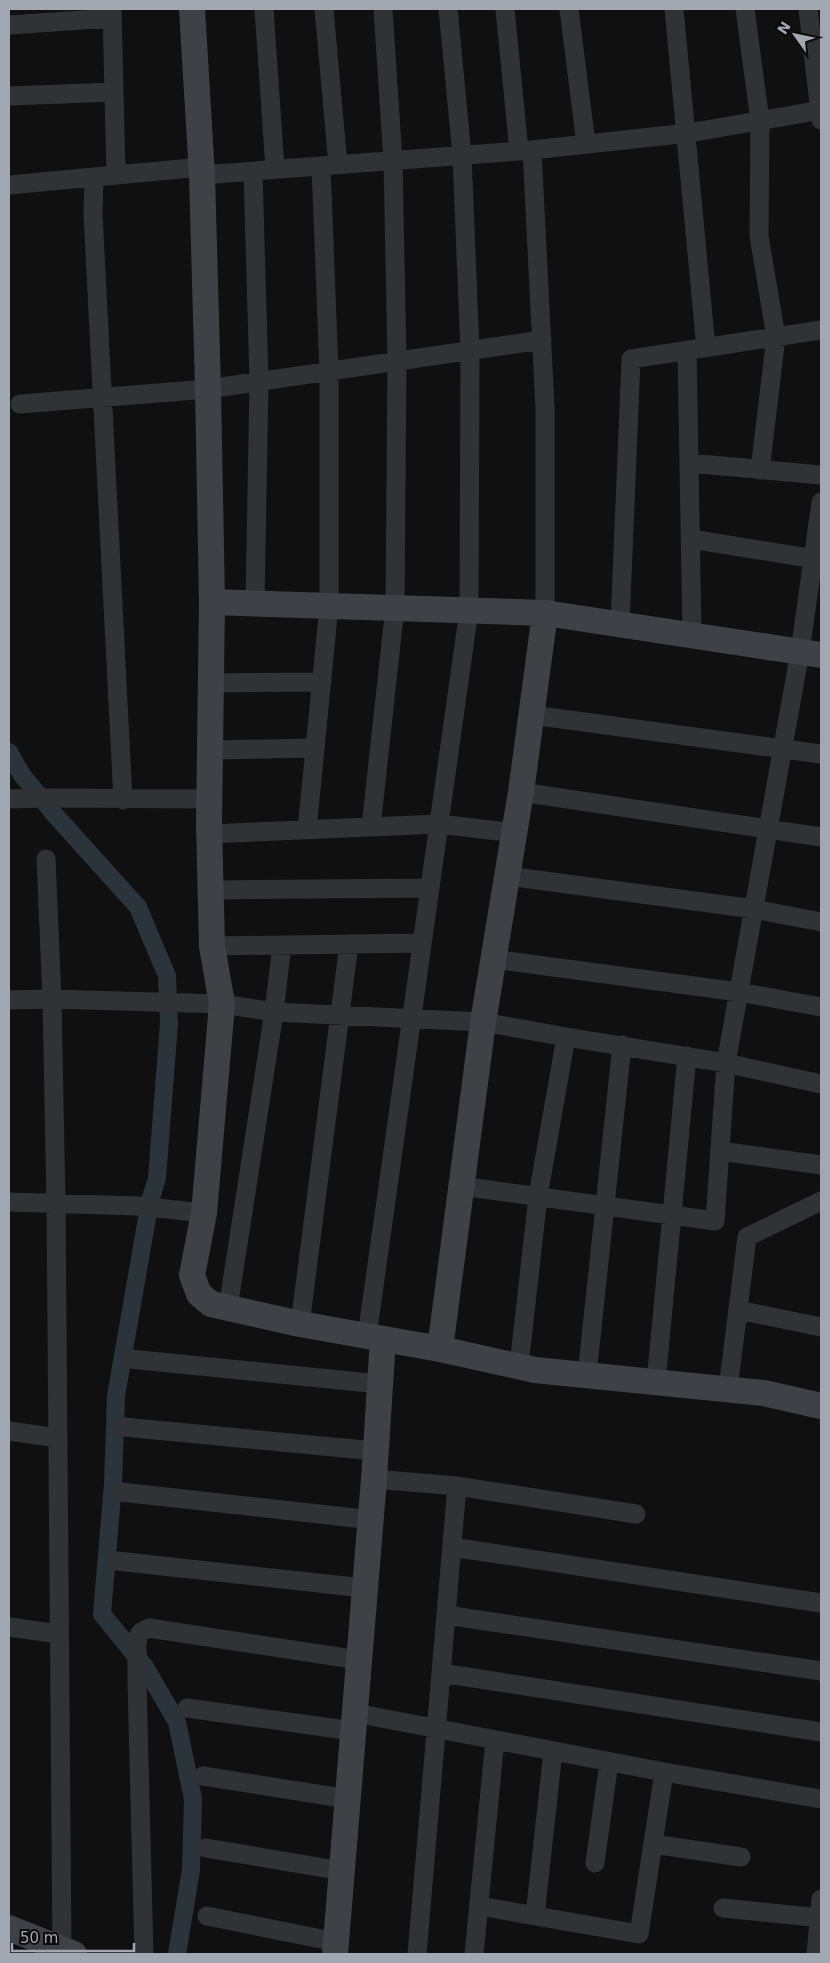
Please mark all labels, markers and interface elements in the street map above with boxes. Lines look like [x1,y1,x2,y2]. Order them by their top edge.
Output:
north arrow [770,10,820,60]
text: N [774,19,794,37]
scale bar [12,1920,135,1952]
text: 50 m [20,1929,58,1947]

